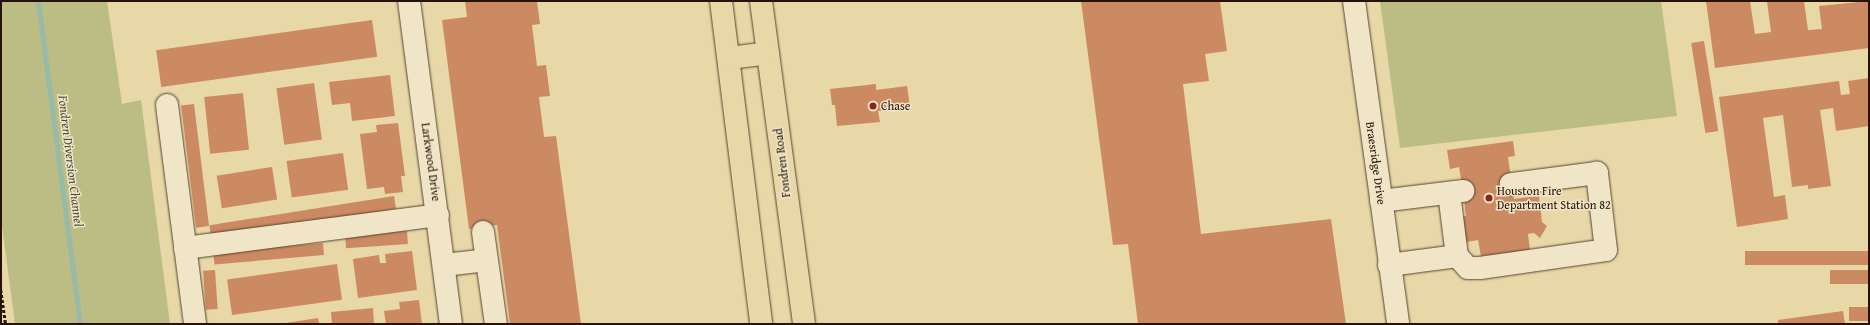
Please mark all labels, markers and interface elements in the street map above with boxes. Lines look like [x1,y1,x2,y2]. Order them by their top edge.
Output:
water label: Fondren Diversion Channel [54,94,86,228]
place label: Chase [881,99,910,113]
marker: Chase [868,101,878,111]
street label: Braesridge Drive [1363,121,1389,205]
street label: Larkwood Drive [418,122,444,202]
street label: Fondren Road [771,128,793,198]
place label: Houston Fire Department Station 82 [1497,184,1611,212]
marker: Houston Fire Department Station 82 [1484,193,1494,203]

